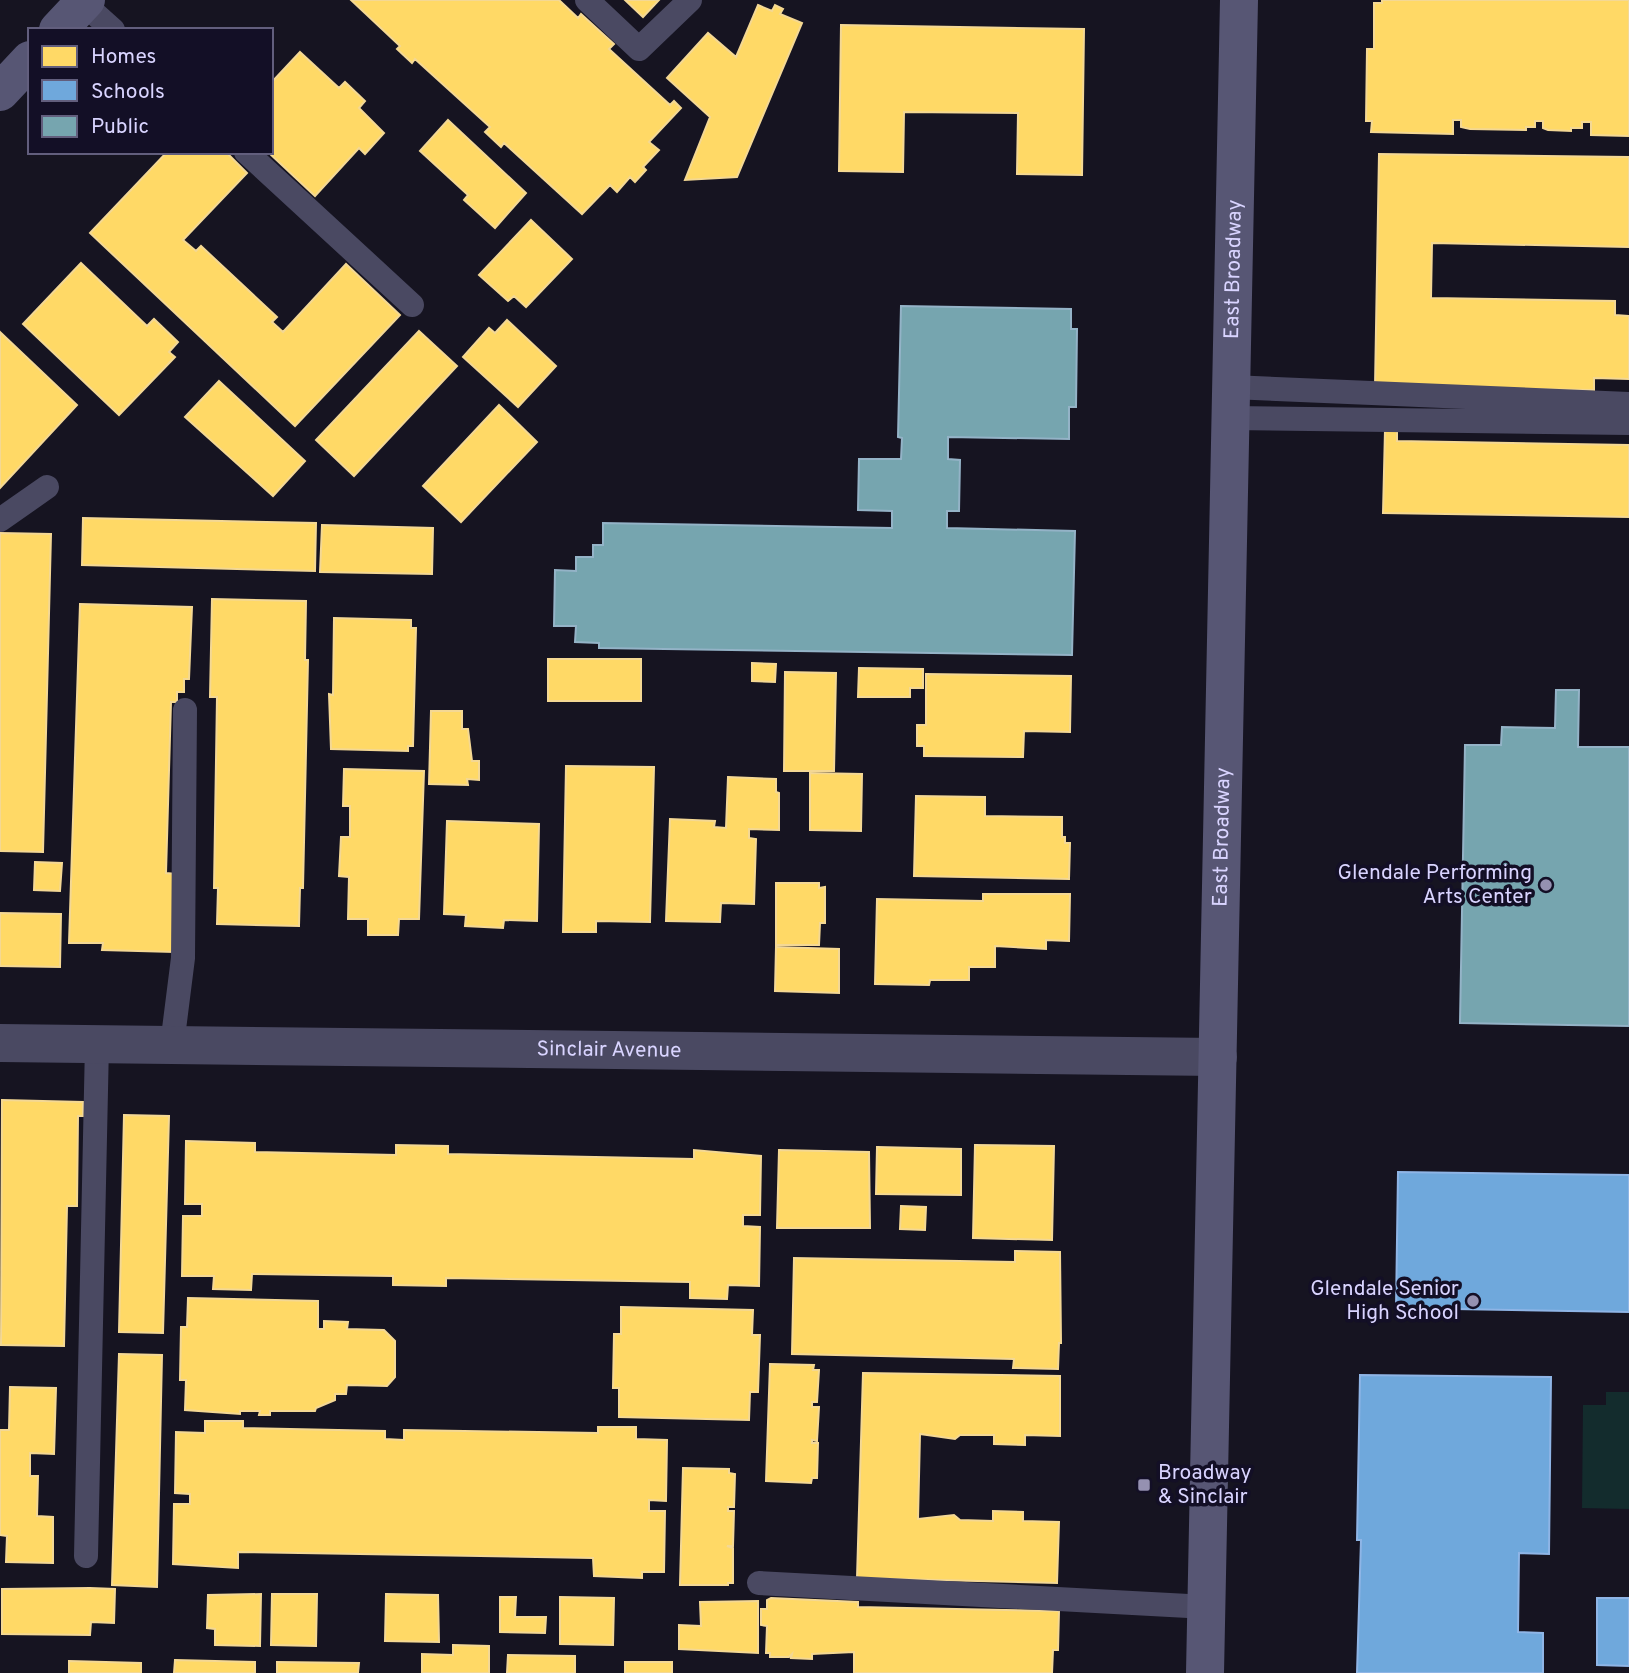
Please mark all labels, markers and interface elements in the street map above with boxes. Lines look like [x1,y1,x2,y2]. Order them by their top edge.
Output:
legend [28,28,273,154]
text: Homes [91,44,156,71]
text: Schools [91,79,165,106]
text: Public [91,114,149,141]
street label: East Broadway [1219,199,1248,339]
street label: East Broadway [1207,767,1237,907]
place label: Glendale Performing Arts Center [1337,860,1532,911]
marker: Glendale Performing Arts Center [1538,877,1554,893]
street label: Sinclair Avenue [536,1036,682,1064]
place label: Glendale Senior High School [1310,1276,1459,1327]
marker: Glendale Senior High School [1465,1293,1481,1309]
place label: Broadway & Sinclair [1158,1460,1252,1511]
marker: Broadway & Sinclair [1136,1477,1152,1493]

